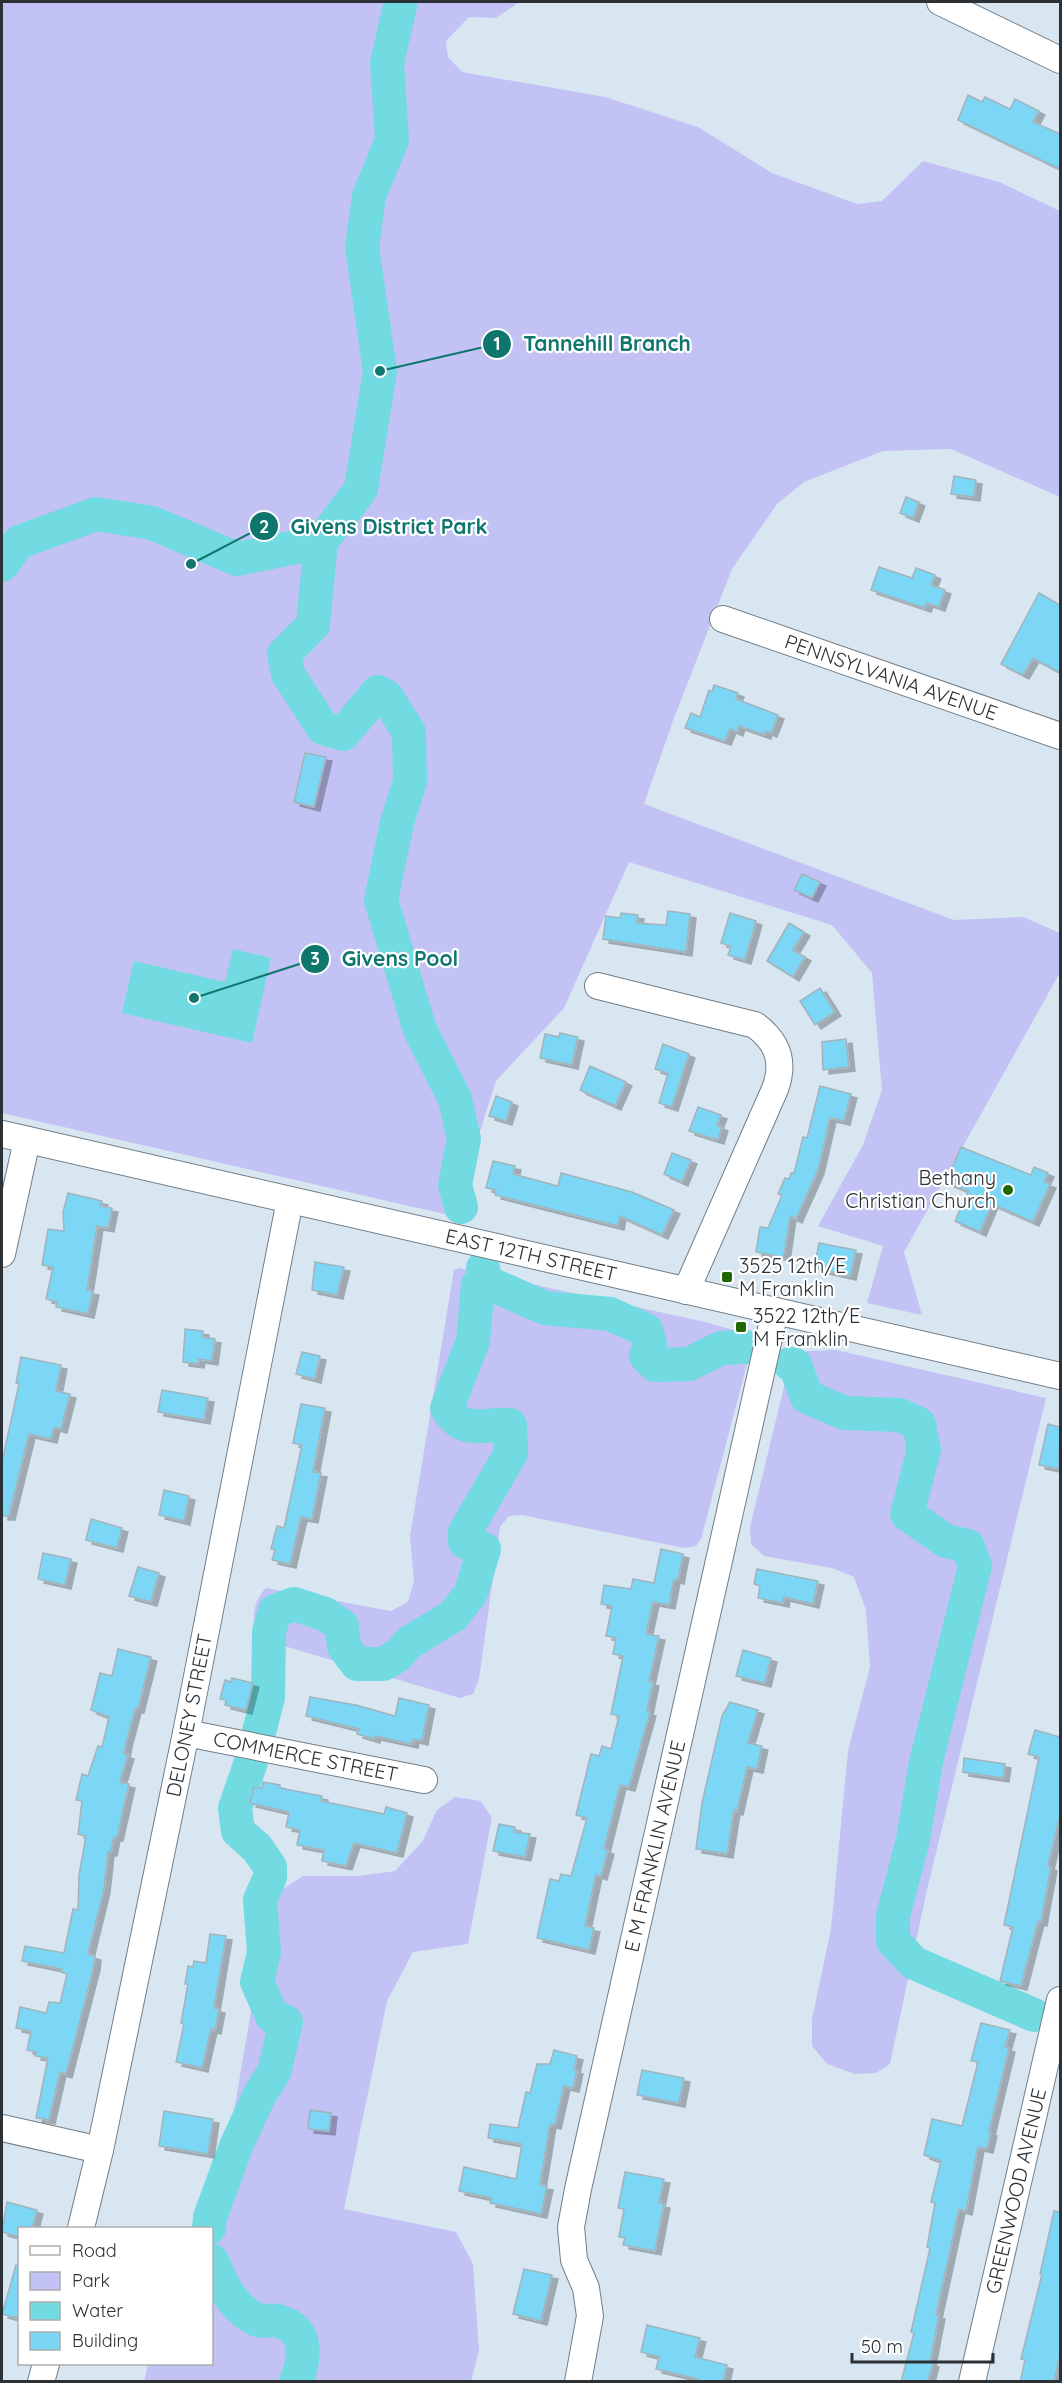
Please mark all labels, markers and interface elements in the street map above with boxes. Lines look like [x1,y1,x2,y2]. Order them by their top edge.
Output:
callout: Tannehill Branch [482,324,703,363]
text: Tannehill Branch [523,330,691,356]
text: 1 [493,332,501,355]
callout: Givens District Park [249,507,500,546]
text: Givens District Park [290,513,488,539]
text: 2 [259,515,269,538]
street label: PENNSYLVANIA AVENUE [782,628,1001,725]
callout: Givens Pool [300,940,471,979]
text: Givens Pool [342,945,458,971]
text: 3 [310,947,320,970]
place label: Bethany Christian Church [845,1165,996,1213]
marker: Bethany Christian Church [1001,1183,1015,1197]
street label: EAST 12TH STREET [443,1223,620,1286]
place label: 3525 12th/E M Franklin [739,1253,846,1301]
marker: 3525 12th/E M Franklin [720,1270,734,1284]
place label: 3522 12th/E M Franklin [753,1303,860,1351]
marker: 3522 12th/E M Franklin [734,1320,748,1334]
street label: DELONEY STREET [160,1632,217,1799]
street label: COMMERCE STREET [211,1726,400,1787]
street label: E M FRANKLIN AVENUE [619,1738,690,1954]
street label: GREENWOOD AVENUE [980,2086,1051,2296]
legend [18,2227,213,2365]
text: Road [72,2239,117,2262]
text: Park [72,2269,110,2292]
text: Water [72,2299,123,2322]
scale bar [852,2326,993,2364]
text: Building [72,2329,138,2352]
text: 50 m [861,2335,903,2358]

